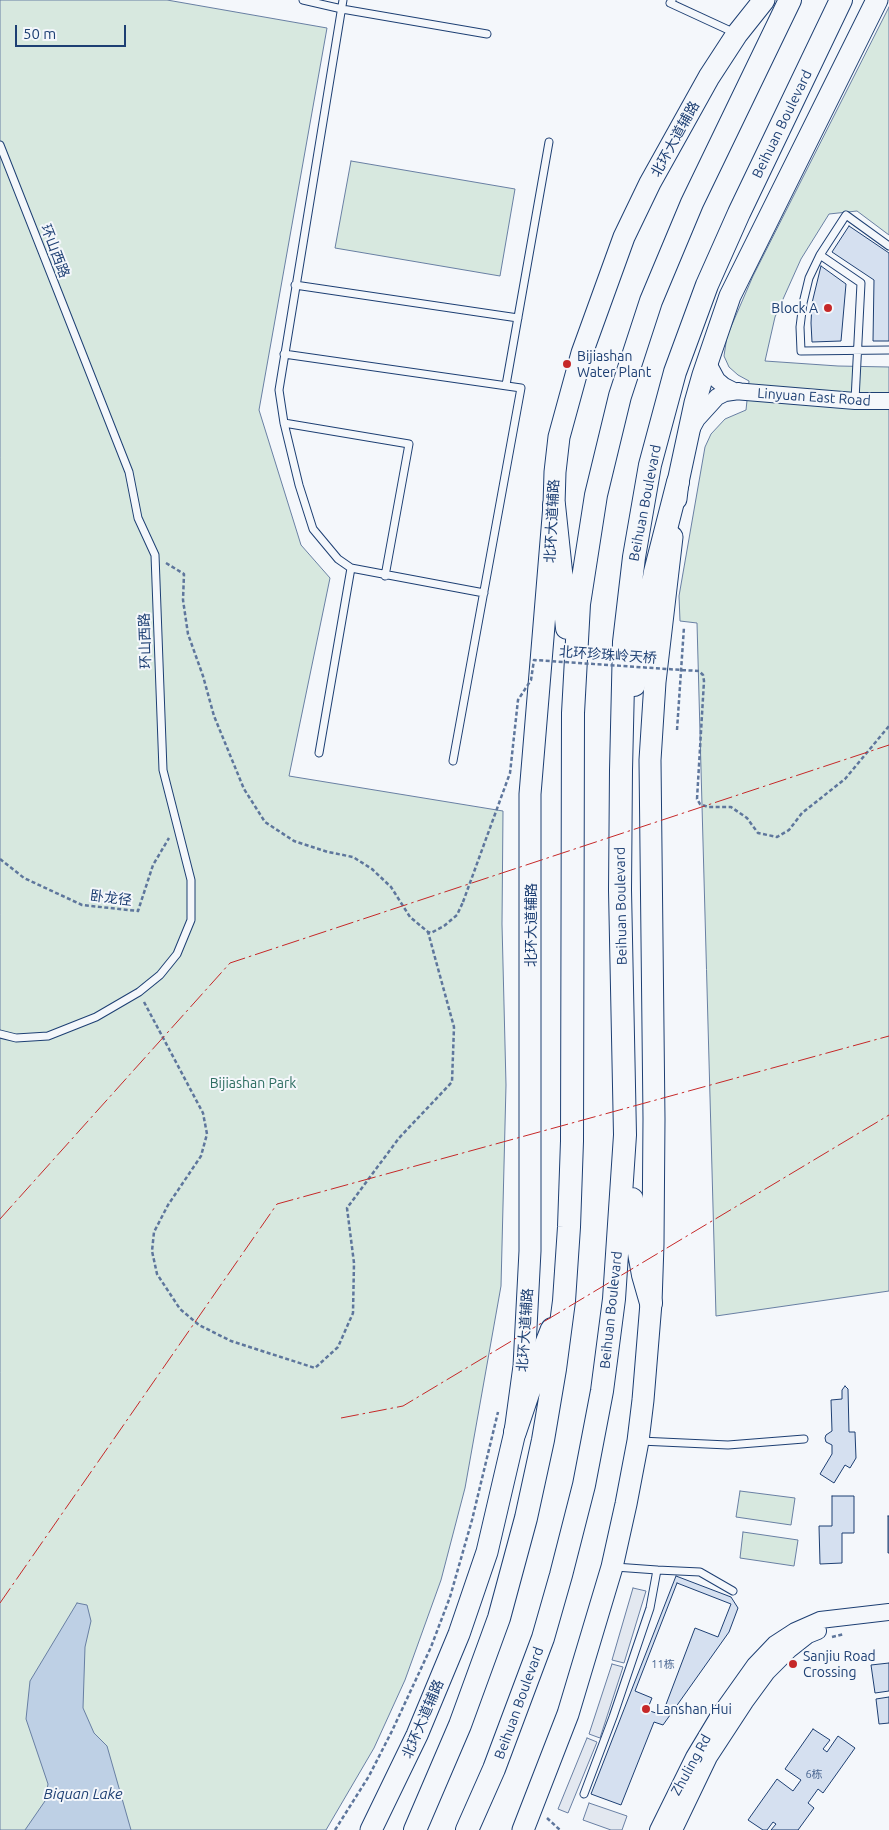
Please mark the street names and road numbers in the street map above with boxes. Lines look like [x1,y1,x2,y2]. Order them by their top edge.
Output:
street label: Beihuan Boulevard [749,67,815,181]
street label: 北环大道辅路 [647,98,703,180]
street label: 环山西路 [37,222,73,280]
street label: Linyuan East Road [757,385,871,409]
street label: Beihuan Boulevard [625,443,665,563]
street label: 北环大道辅路 [541,479,563,563]
street label: 环山西路 [136,613,154,669]
street label: 北环珍珠岭天桥 [559,643,657,667]
street label: Beihuan Boulevard [612,847,630,965]
street label: 北环大道辅路 [523,883,539,967]
street label: 卧龙径 [89,887,133,909]
street label: Beihuan Boulevard [596,1250,626,1370]
street label: 北环大道辅路 [514,1288,536,1372]
street label: Beihuan Boulevard [491,1645,547,1761]
street label: 北环大道辅路 [399,1677,447,1761]
street label: Zhuling Rd [667,1732,715,1798]

